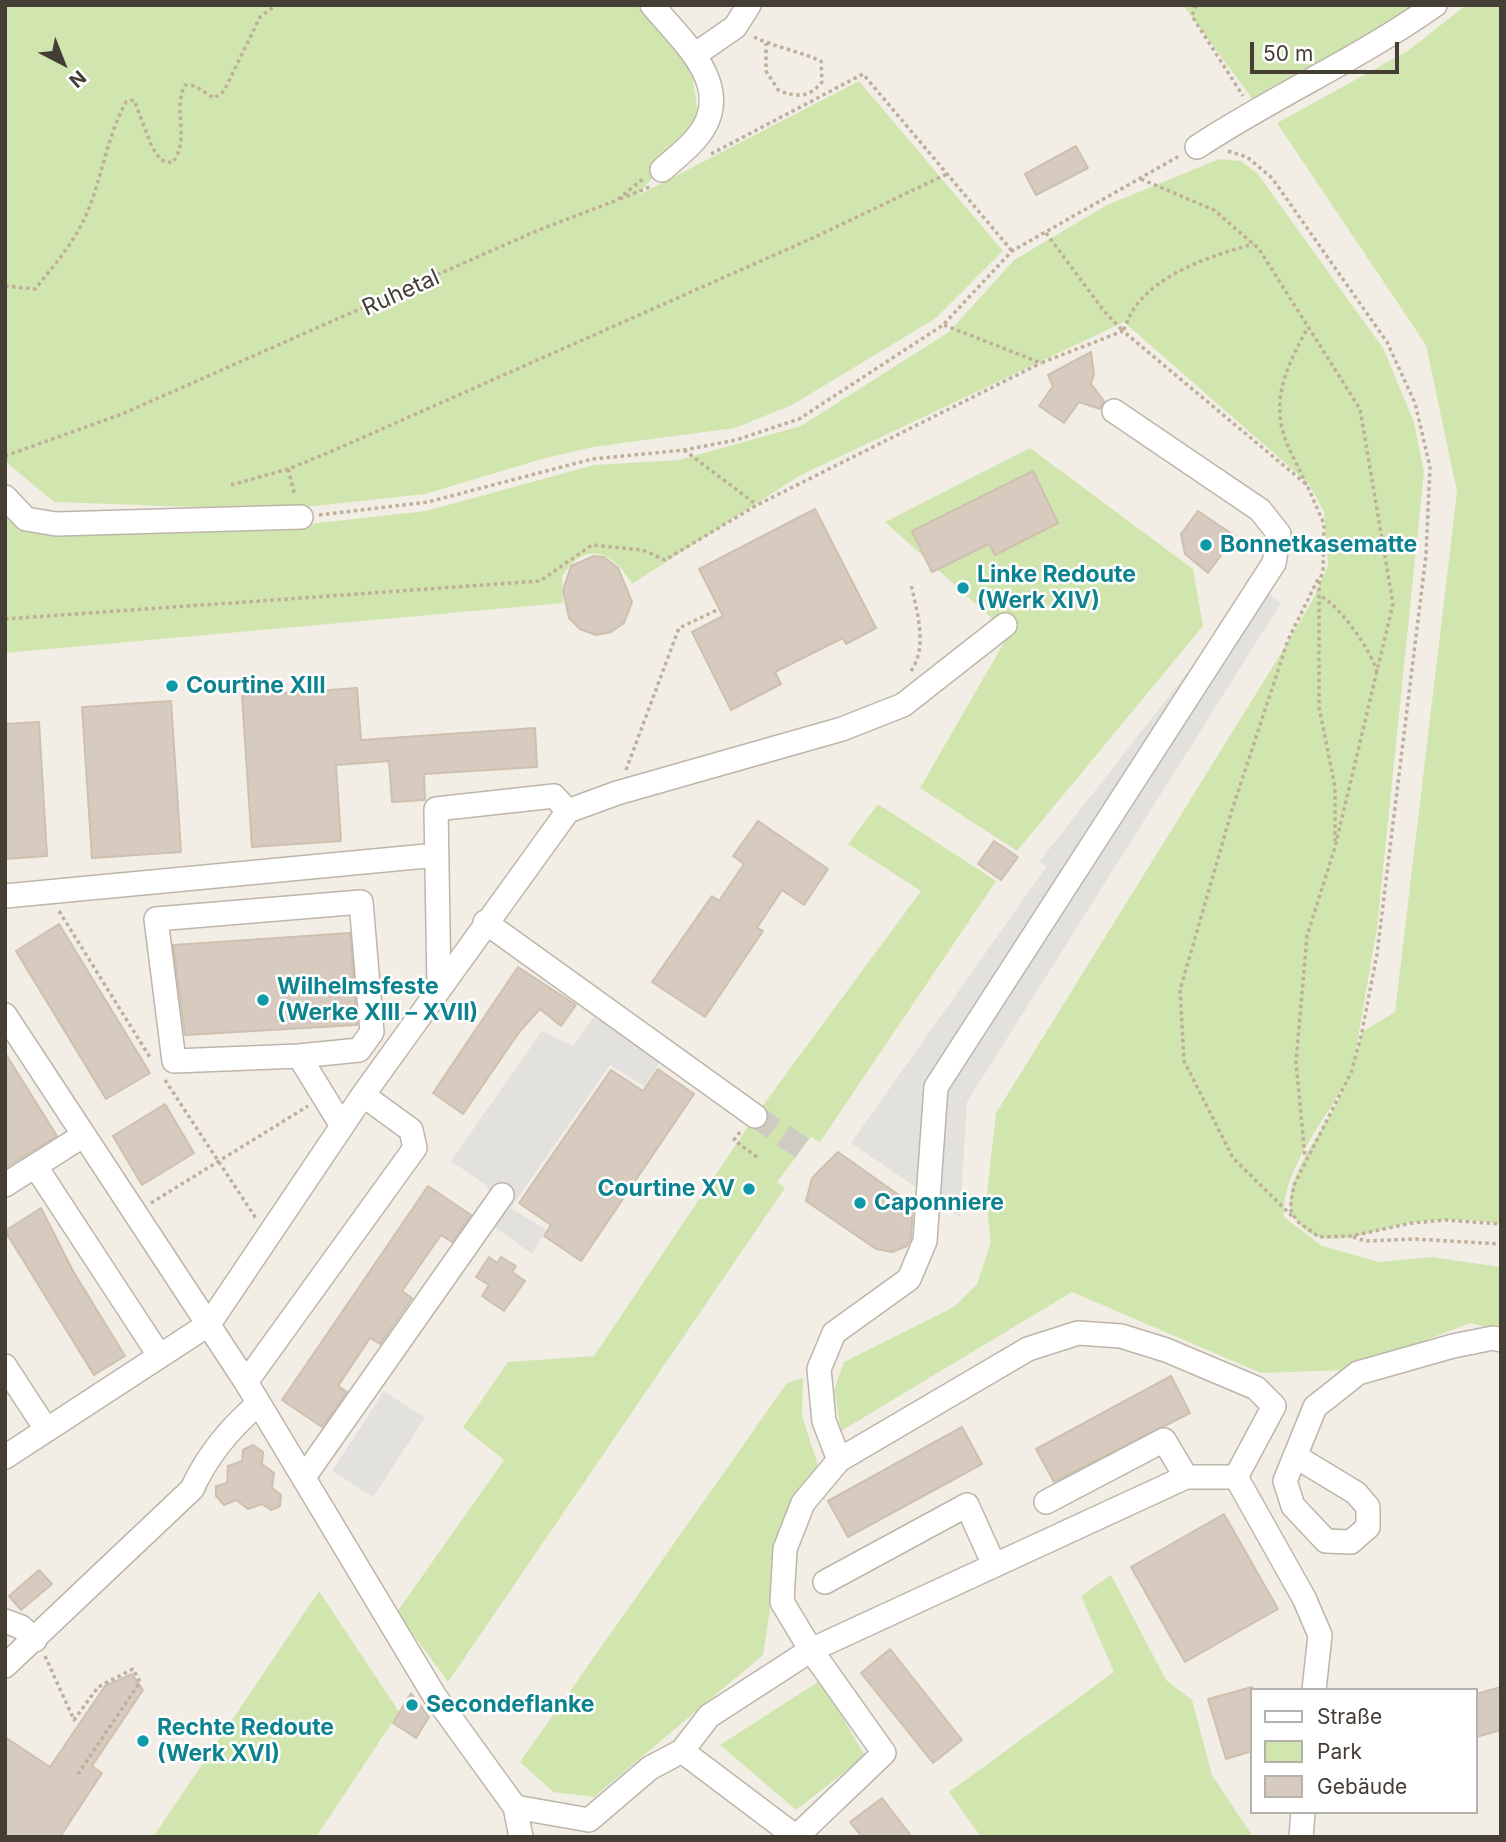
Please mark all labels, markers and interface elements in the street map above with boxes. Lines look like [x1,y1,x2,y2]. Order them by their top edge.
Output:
north arrow [28,28,98,98]
scale bar [1254,28,1403,72]
text: 50 m [1263,41,1313,66]
text: N [64,66,90,92]
street label: Ruhetal [358,264,444,322]
place label: Bonnetkasematte [1220,531,1417,559]
marker: Bonnetkasematte [1198,537,1214,553]
place label: Linke Redoute (Werk XIV) [977,561,1136,615]
marker: Linke Redoute (Werk XIV) [955,580,971,596]
place label: Courtine XIII [186,672,326,700]
marker: Courtine XIII [164,678,180,694]
place label: Wilhelmsfeste (Werke XIII – XVII) [277,973,478,1027]
marker: Wilhelmsfeste (Werke XIII – XVII) [255,992,271,1008]
place label: Courtine XV [597,1175,735,1203]
marker: Courtine XV [741,1181,757,1197]
place label: Caponniere [874,1189,1004,1217]
marker: Caponniere [852,1195,868,1211]
legend [1250,1688,1478,1814]
place label: Secondeflanke [426,1691,595,1719]
marker: Secondeflanke [404,1697,420,1713]
text: Straße [1317,1704,1382,1729]
place label: Rechte Redoute (Werk XVI) [157,1714,334,1768]
marker: Rechte Redoute (Werk XVI) [135,1733,151,1749]
text: Park [1317,1739,1362,1764]
text: Gebäude [1317,1774,1407,1799]

